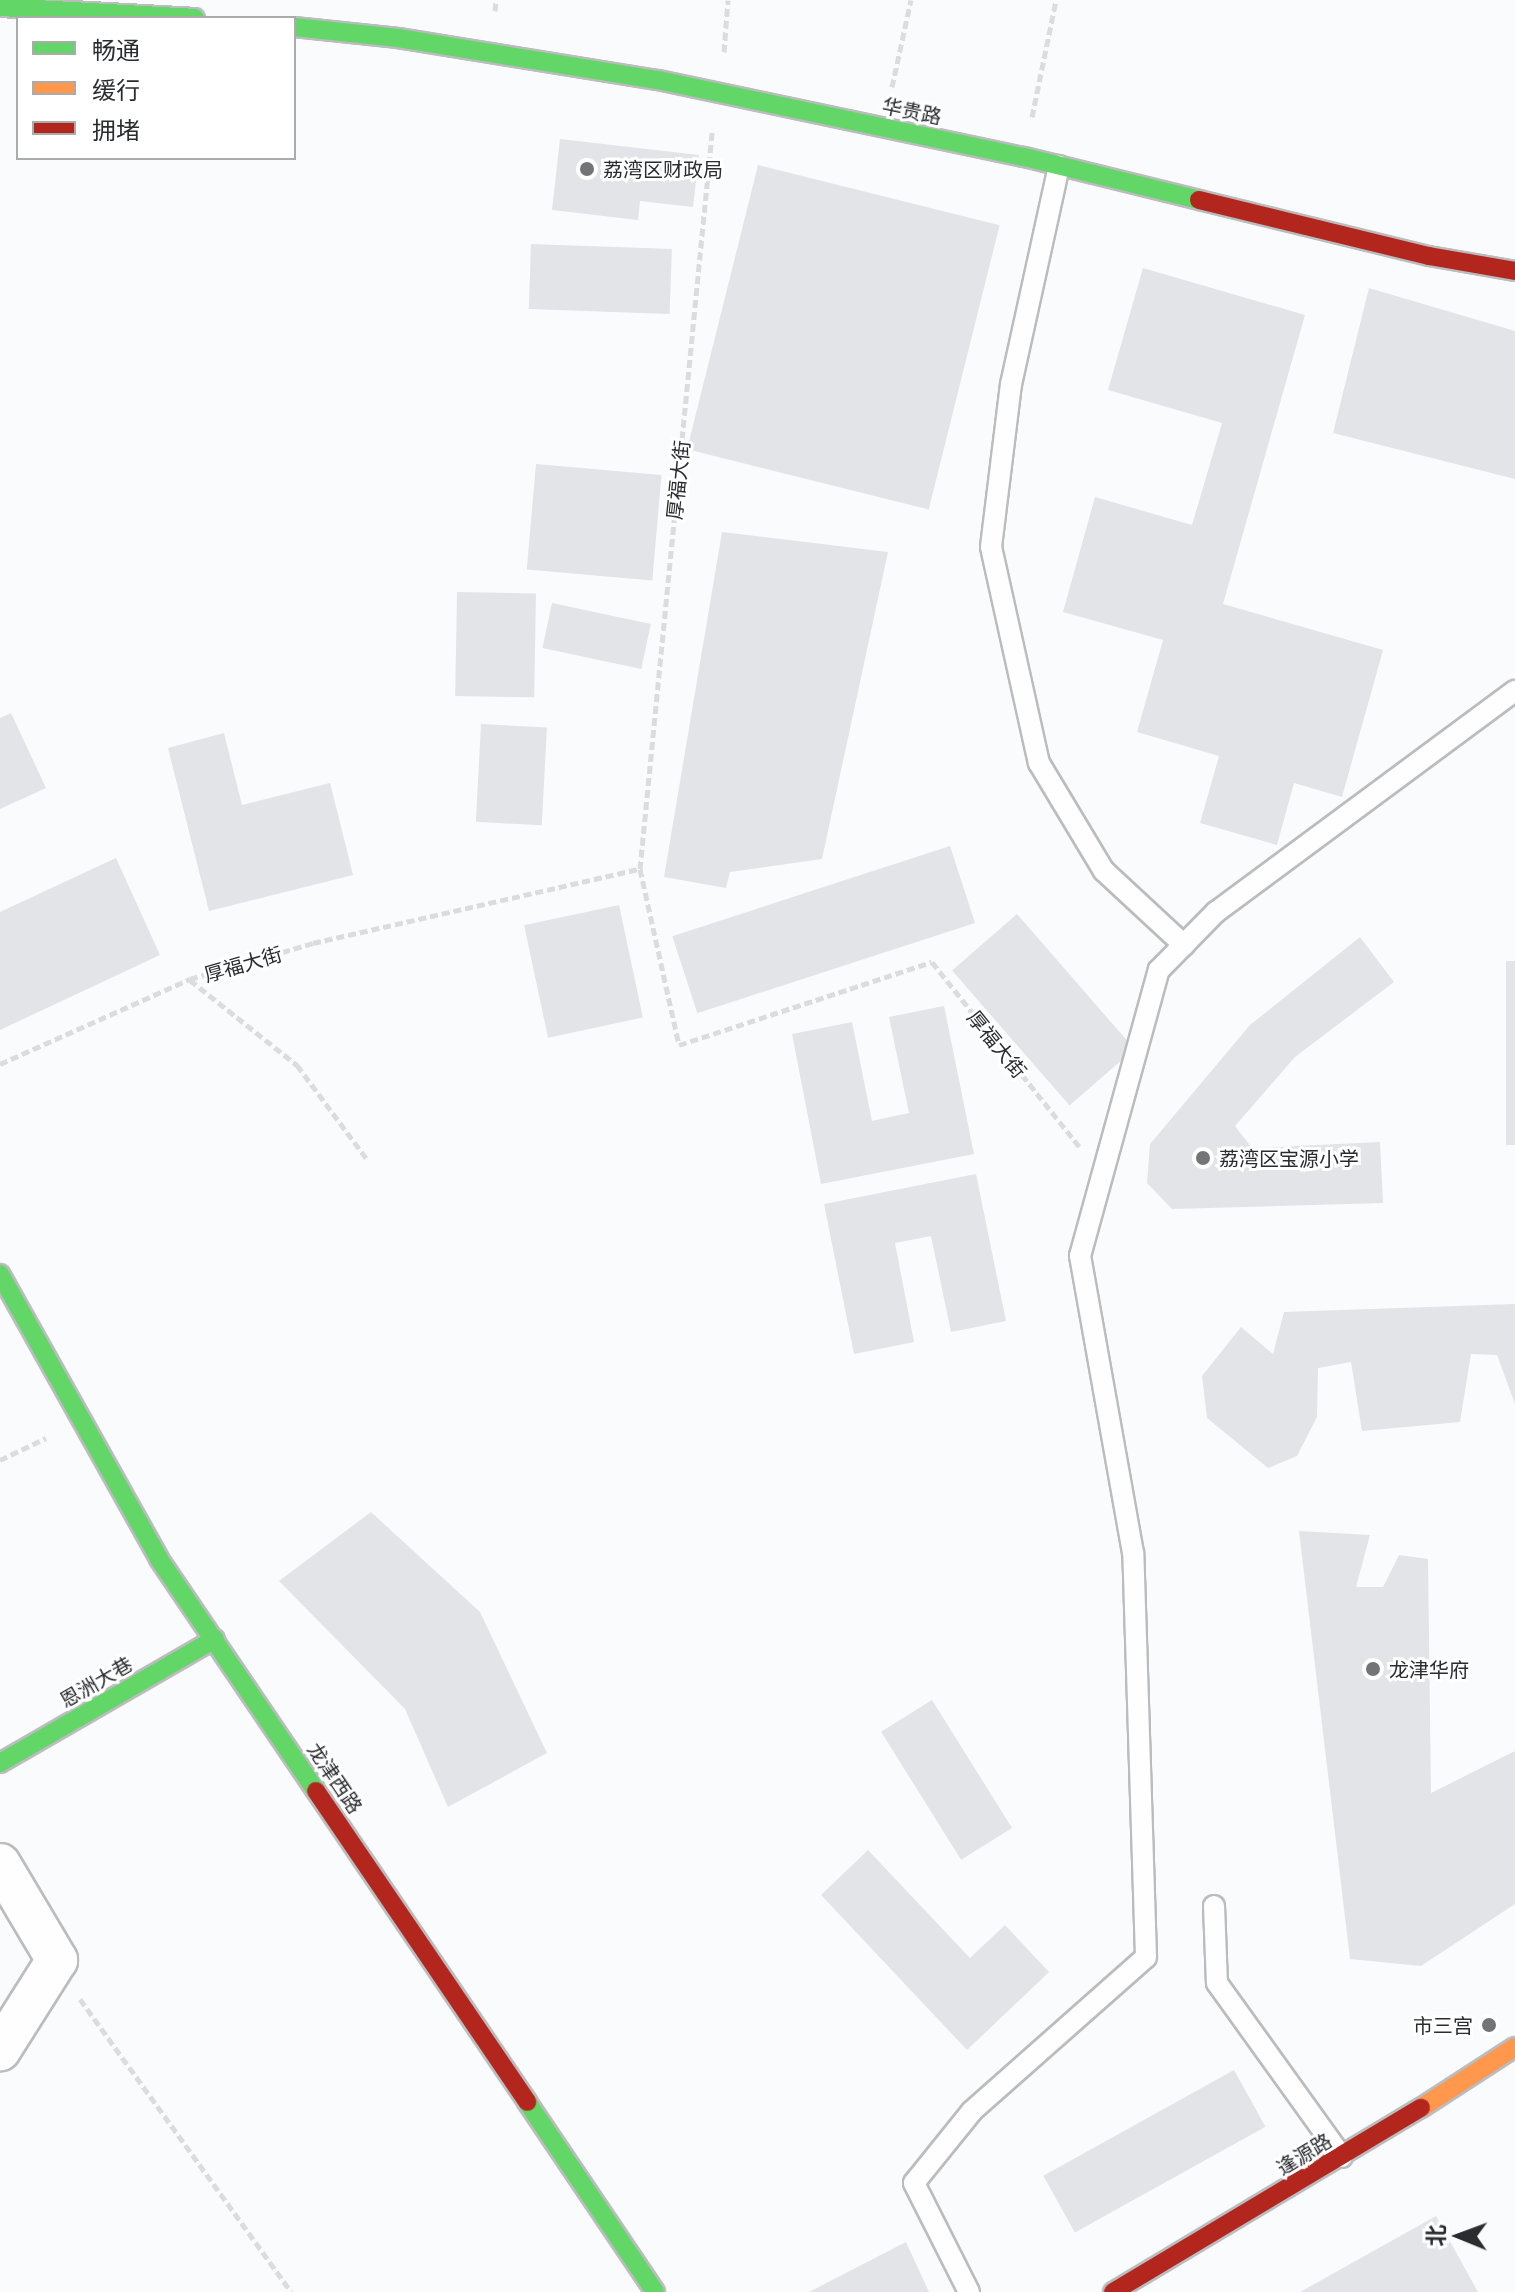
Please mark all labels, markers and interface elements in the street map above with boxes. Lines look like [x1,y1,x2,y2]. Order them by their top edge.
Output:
legend [16,16,296,160]
text: 畅通 [92,33,140,66]
text: 缓行 [92,73,140,106]
street label: 华贵路 [880,93,944,129]
text: 拥堵 [92,113,140,146]
place label: 荔湾区财政局 [603,157,723,181]
marker: 荔湾区财政局 [578,160,596,178]
street label: 厚福大街 [662,439,694,521]
street label: 厚福大街 [201,941,285,987]
street label: 厚福大街 [963,1005,1031,1083]
place label: 荔湾区宝源小学 [1219,1146,1359,1170]
marker: 荔湾区宝源小学 [1194,1149,1212,1167]
street label: 恩洲大巷 [55,1652,137,1712]
place label: 龙津华府 [1389,1657,1469,1681]
marker: 龙津华府 [1364,1660,1382,1678]
street label: 龙津西路 [303,1738,367,1818]
place label: 市三宫 [1413,2013,1473,2037]
marker: 市三宫 [1480,2016,1498,2034]
street label: 逢源路 [1272,2128,1336,2180]
north arrow [1419,2196,1499,2276]
text: 北 [1420,2224,1450,2247]

